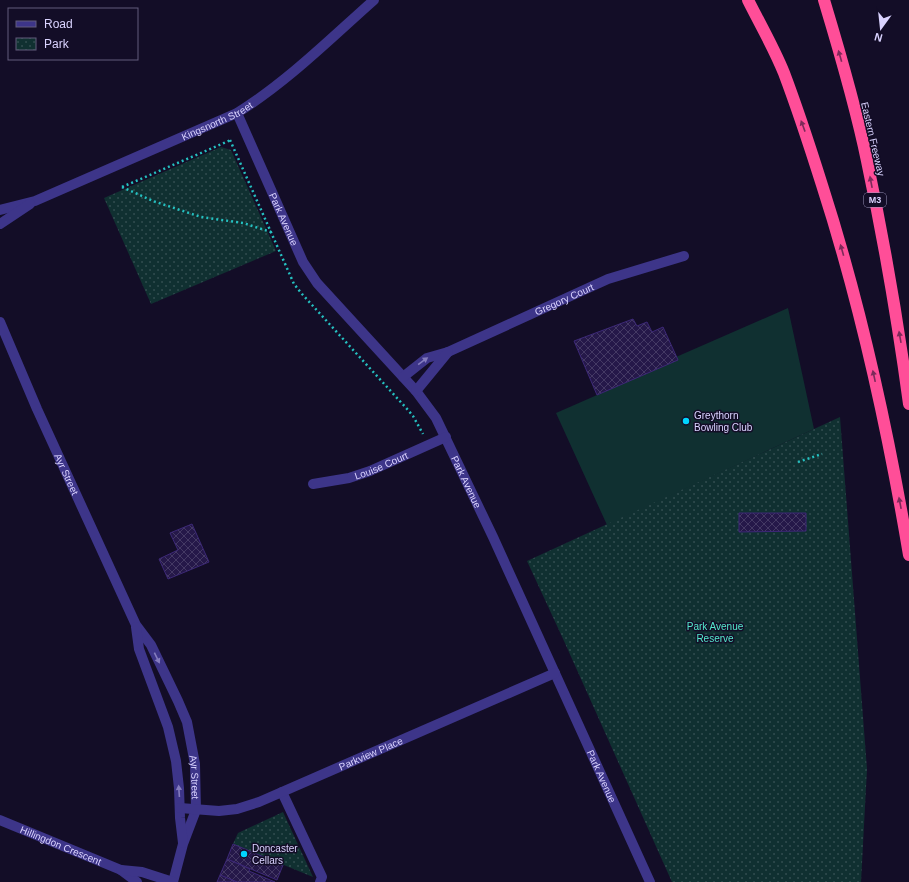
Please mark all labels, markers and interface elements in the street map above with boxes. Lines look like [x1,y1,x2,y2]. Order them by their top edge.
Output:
legend [8,8,138,60]
north arrow [861,8,901,48]
text: Road [44,17,73,31]
text: N [873,31,884,44]
text: Park [44,37,70,51]
one-way arrow [837,49,843,61]
street label: Kingsnorth Street [180,99,255,142]
street label: Eastern Freeway [859,101,887,177]
one-way arrow [799,120,805,132]
one-way arrow [868,176,874,188]
street label: Park Avenue [267,191,301,248]
road number: M3 [864,193,886,207]
one-way arrow [839,244,845,256]
street label: Gregory Court [533,281,595,317]
one-way arrow [897,331,903,343]
one-way arrow [418,357,429,365]
one-way arrow [871,370,877,382]
place label: Greythorn Bowling Club [694,410,753,433]
marker: Greythorn Bowling Club [681,416,691,426]
street label: Louise Court [353,449,410,481]
street label: Ayr Street [53,452,81,497]
street label: Park Avenue [449,454,484,510]
one-way arrow [897,497,903,509]
park label: Park Avenue Reserve [687,621,744,644]
one-way arrow [154,652,160,664]
street label: Parkview Place [337,734,405,772]
street label: Park Avenue [585,748,619,805]
street label: Ayr Street [188,754,201,800]
one-way arrow [176,785,183,797]
street label: Hillingdon Crescent [19,824,103,867]
place label: Doncaster Cellars [252,843,298,866]
marker: Doncaster Cellars [239,849,249,859]

